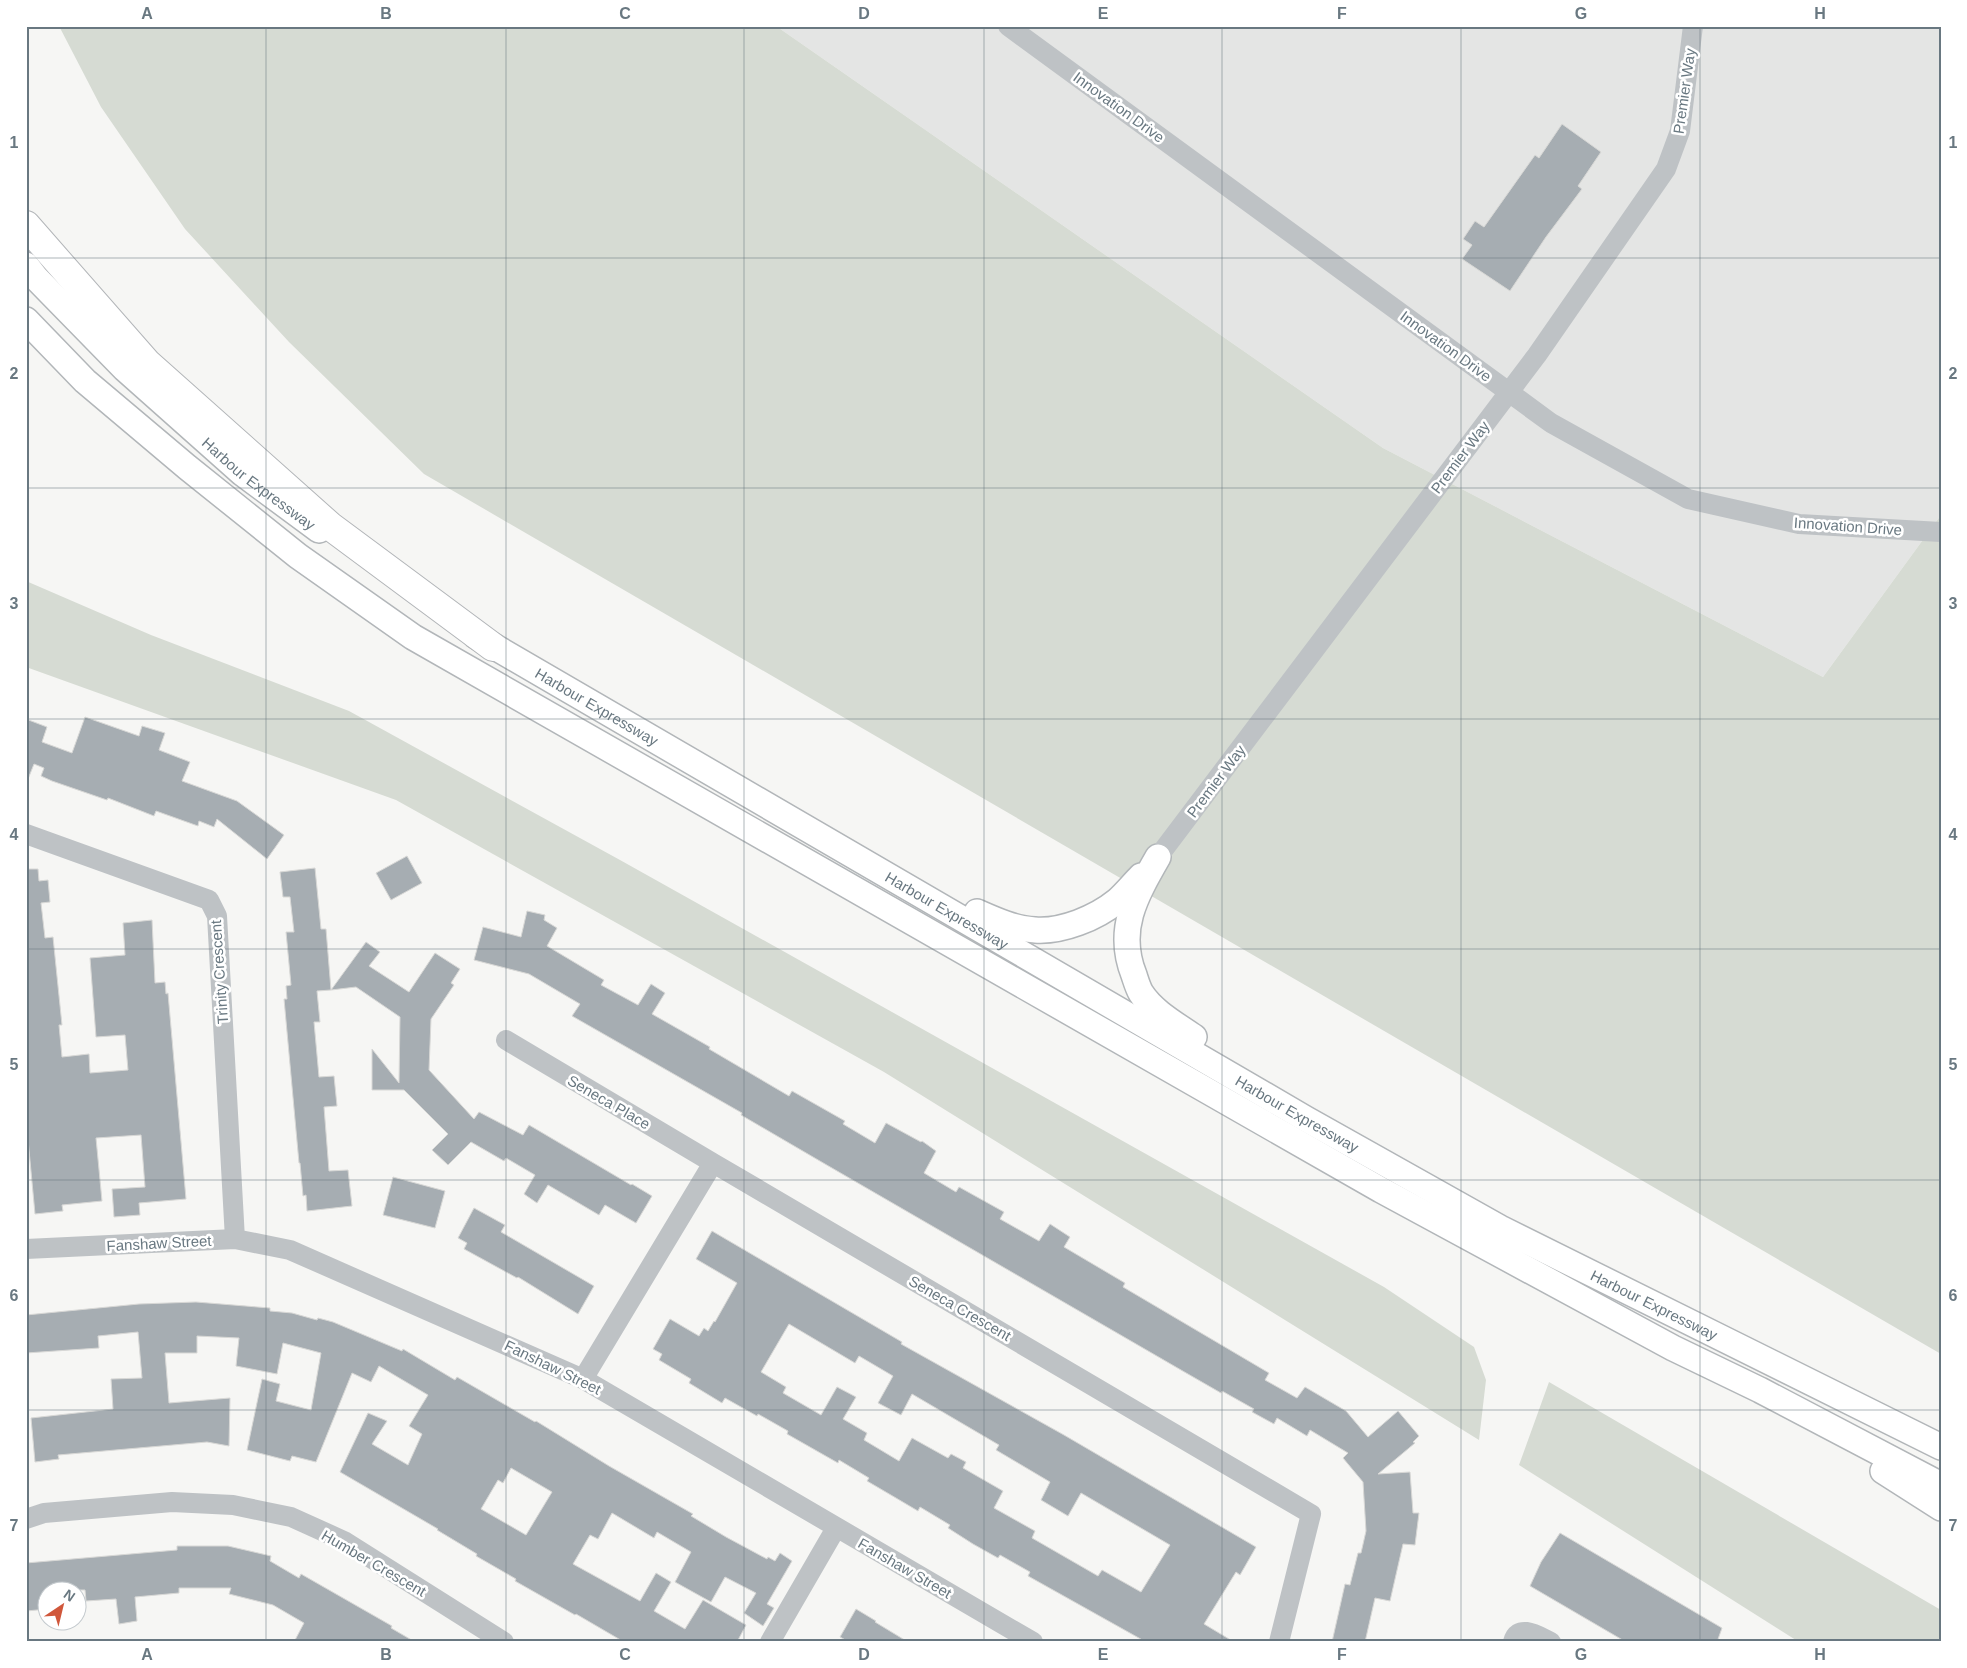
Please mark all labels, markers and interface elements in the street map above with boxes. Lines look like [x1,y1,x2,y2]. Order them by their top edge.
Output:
text: A [141,5,153,22]
text: B [380,5,392,22]
text: C [619,5,631,22]
text: D [858,5,870,22]
text: E [1098,5,1109,22]
text: F [1337,5,1347,22]
text: G [1575,5,1587,22]
text: H [1814,5,1826,22]
street label: Premier Way [1670,47,1698,135]
street label: Innovation Drive [1070,68,1168,146]
text: 1 [10,134,19,151]
text: 1 [1949,134,1958,151]
street label: Innovation Drive [1397,307,1495,385]
text: 2 [10,365,19,382]
text: 2 [1949,365,1958,382]
street label: Premier Way [1427,417,1493,497]
street label: Harbour Expressway [199,434,319,533]
street label: Innovation Drive [1793,514,1903,538]
text: 3 [10,595,19,612]
text: 3 [1949,595,1958,612]
street label: Harbour Expressway [533,664,662,749]
street label: Premier Way [1183,741,1249,821]
text: 4 [10,826,19,843]
text: 4 [1949,826,1958,843]
street label: Harbour Expressway [883,868,1012,953]
street label: Trinity Crescent [207,918,231,1025]
text: 5 [10,1056,19,1073]
text: 5 [1949,1056,1958,1073]
street label: Seneca Place [565,1071,653,1133]
street label: Harbour Expressway [1233,1071,1362,1156]
street label: Fanshaw Street [106,1232,213,1254]
street label: Harbour Expressway [1588,1266,1721,1343]
street label: Seneca Crescent [906,1272,1015,1345]
text: 6 [10,1287,19,1304]
text: 6 [1949,1287,1958,1304]
street label: Fanshaw Street [502,1336,605,1398]
text: 7 [10,1517,19,1534]
text: 7 [1949,1517,1958,1534]
street label: Humber Crescent [319,1526,430,1600]
street label: Fanshaw Street [855,1534,955,1602]
north arrow [38,1580,88,1630]
text: N [61,1586,78,1605]
text: A [141,1646,153,1663]
text: B [380,1646,392,1663]
text: C [619,1646,631,1663]
text: D [858,1646,870,1663]
text: E [1098,1646,1109,1663]
text: F [1337,1646,1347,1663]
text: G [1575,1646,1587,1663]
text: H [1814,1646,1826,1663]

